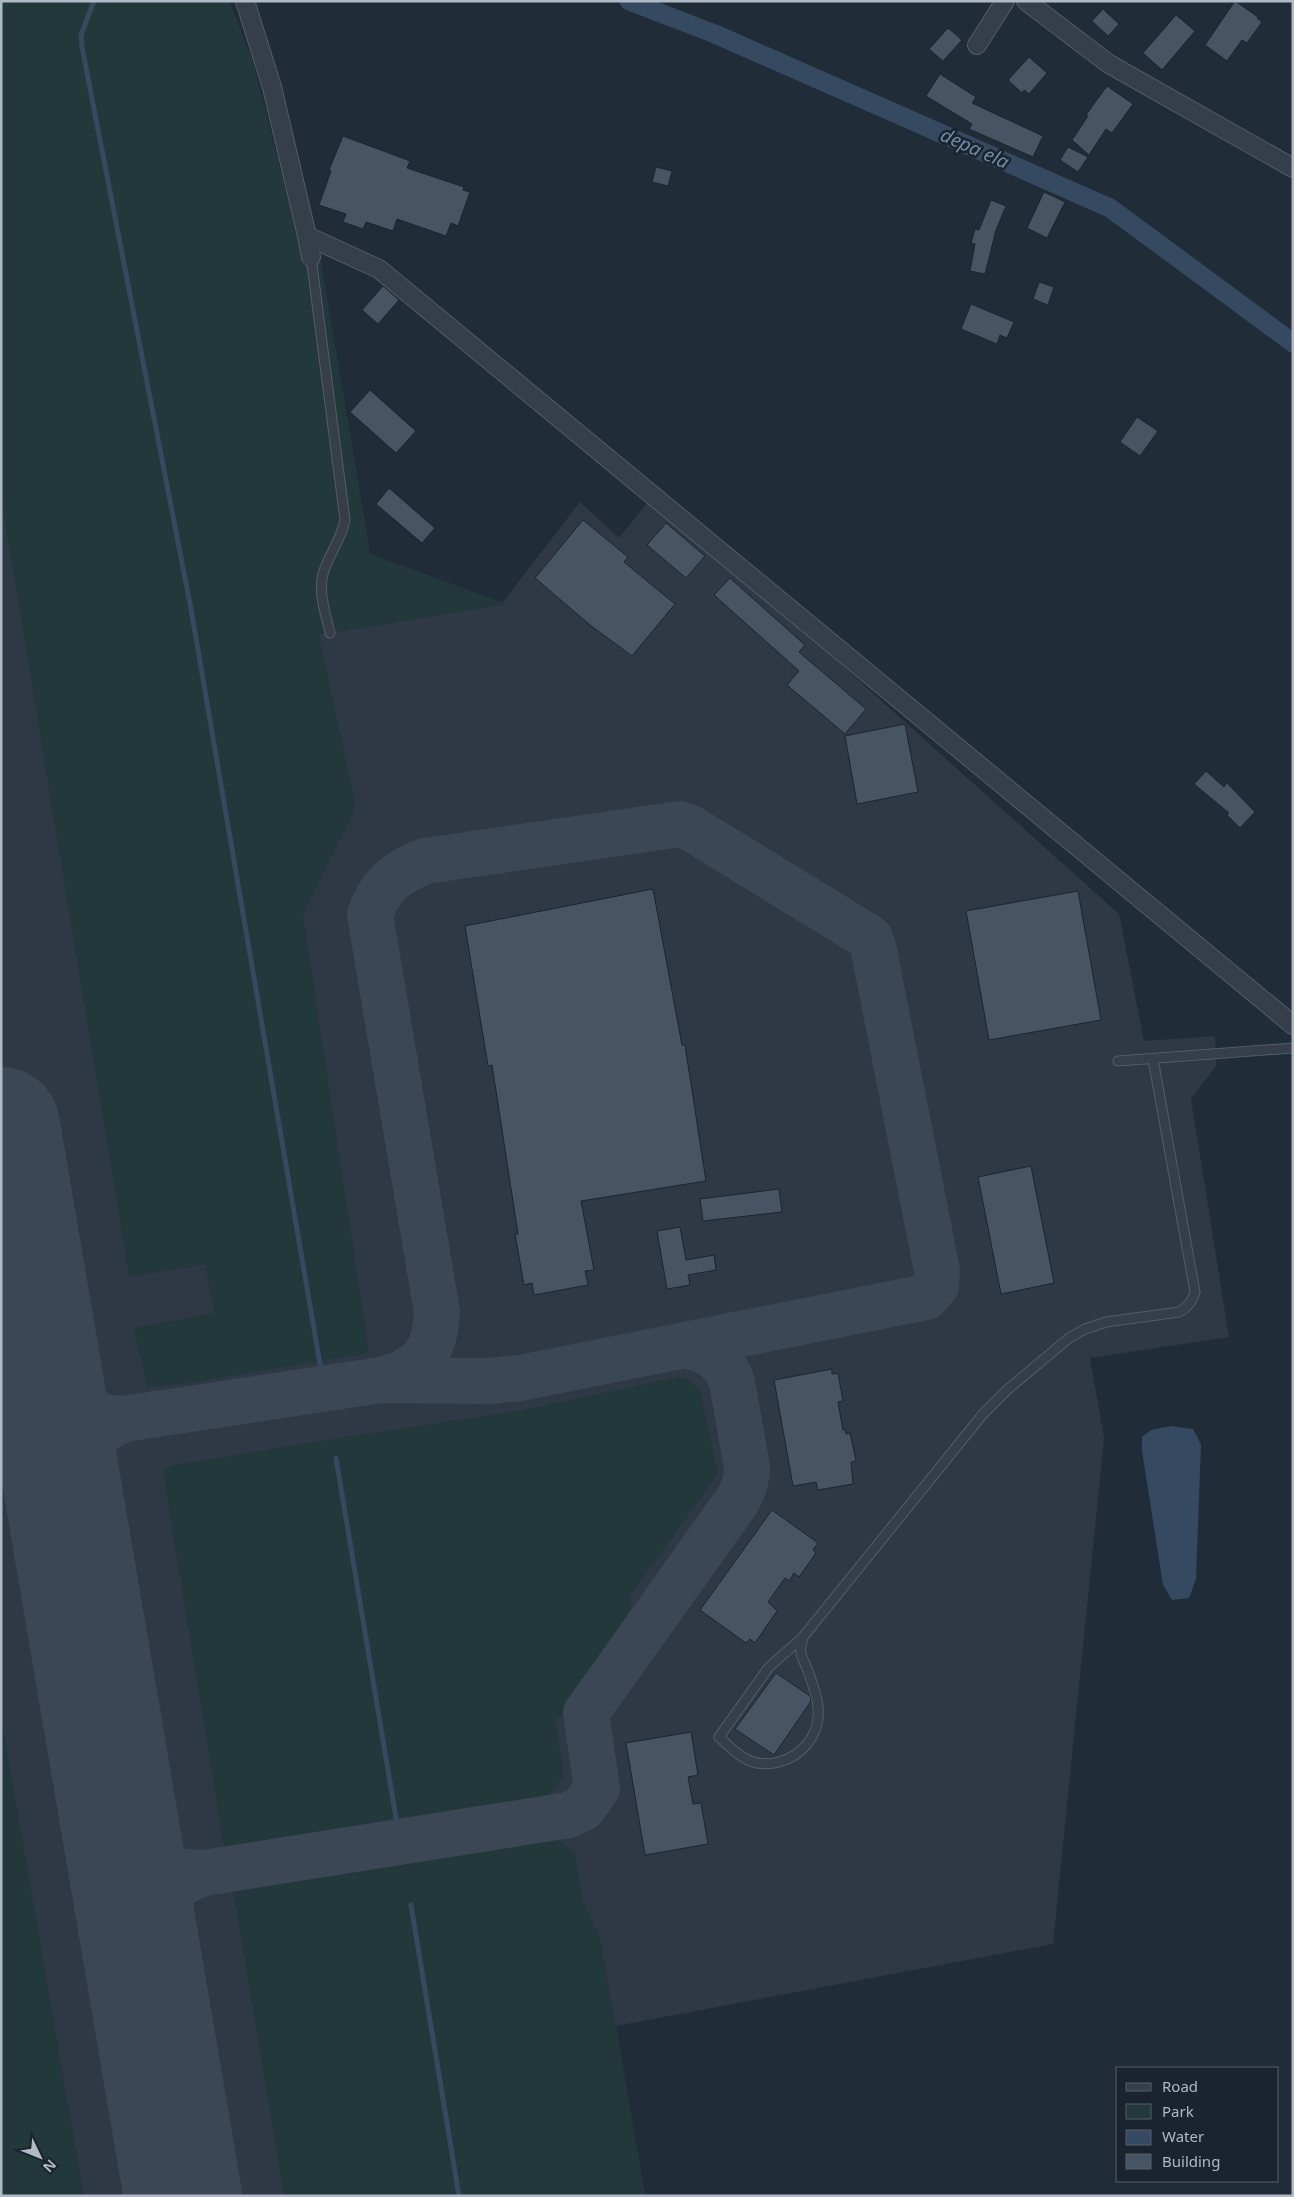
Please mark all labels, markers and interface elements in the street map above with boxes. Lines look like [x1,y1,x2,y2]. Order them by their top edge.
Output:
water label: depa ela [937,121,1014,175]
legend [1116,2067,1279,2182]
text: Road [1162,2076,1198,2096]
text: Park [1162,2101,1194,2121]
text: Water [1162,2126,1204,2146]
north arrow [15,2132,65,2182]
text: Building [1162,2151,1220,2171]
text: N [39,2156,61,2177]

